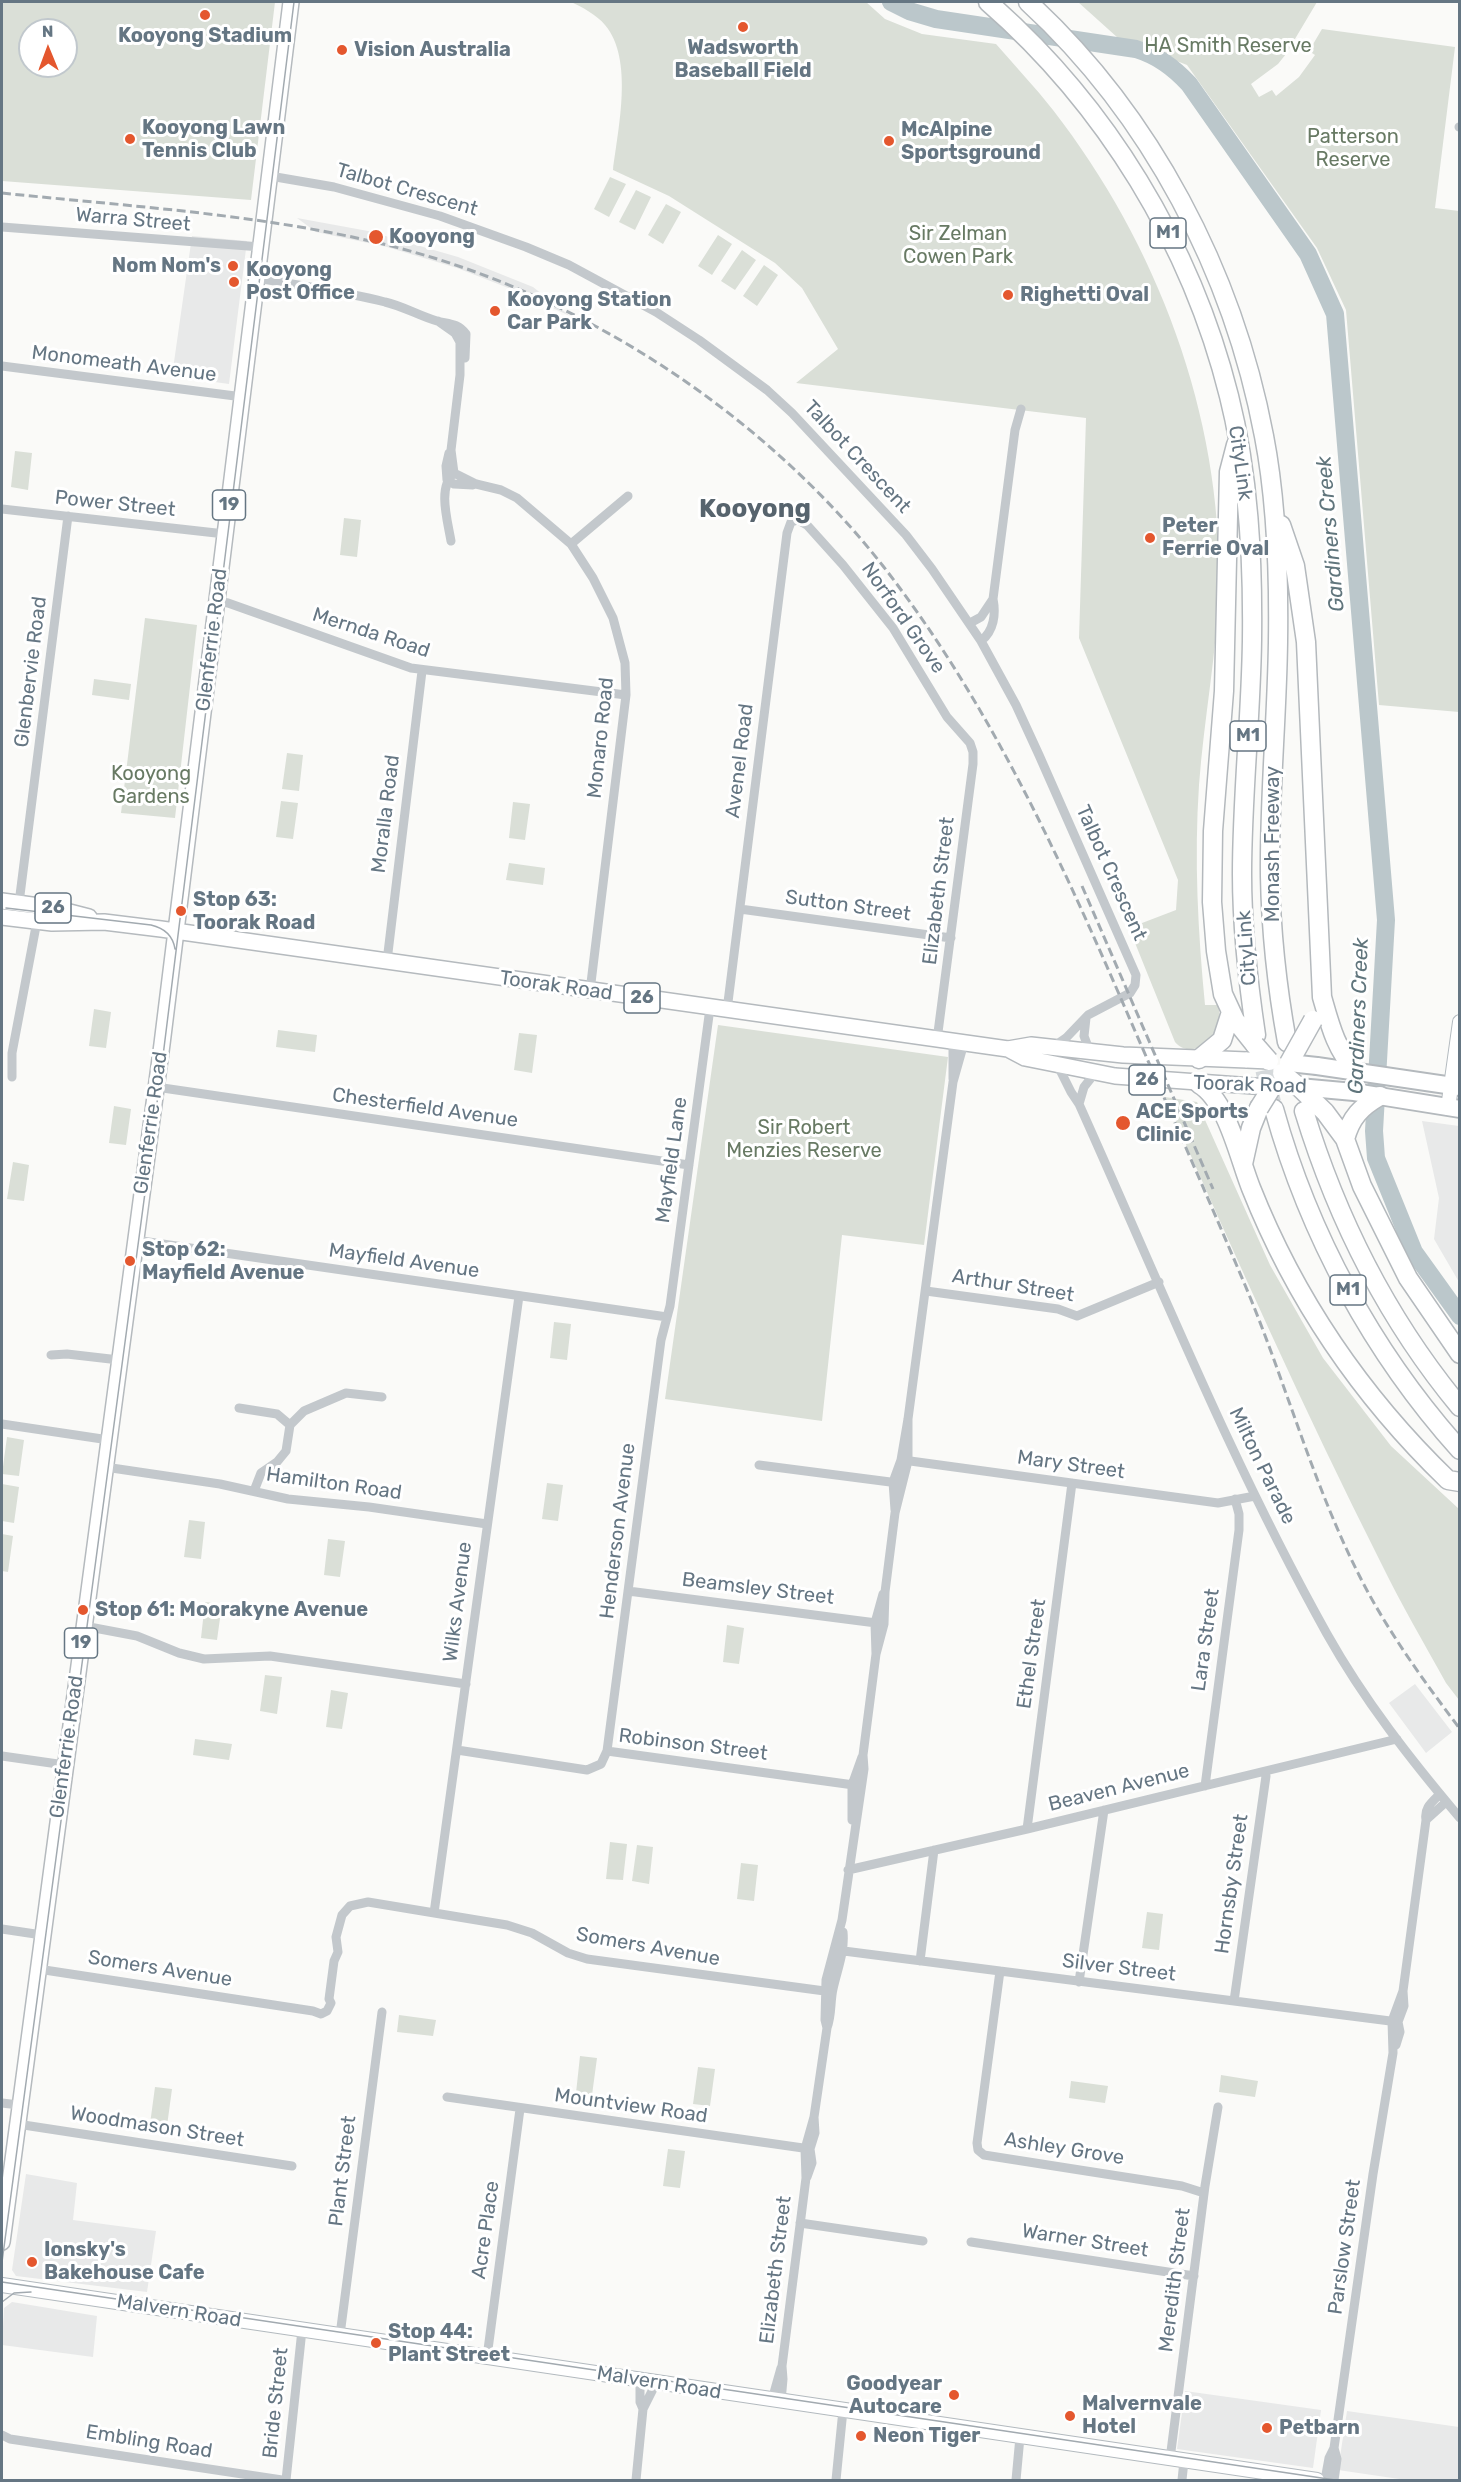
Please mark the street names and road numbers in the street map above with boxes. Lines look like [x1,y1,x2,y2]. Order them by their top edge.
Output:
street label: Talbot Crescent [334,158,480,222]
street label: Warra Street [74,203,192,237]
road number: M1 [1150,218,1186,248]
street label: Monomeath Avenue [30,341,218,387]
street label: Talbot Crescent [799,396,915,518]
street label: CityLink [1223,424,1257,502]
street label: Power Street [53,486,177,522]
road number: 19 [212,490,246,520]
street label: Norford Grove [856,558,950,678]
street label: Glenferrie Road [191,567,233,713]
street label: Glenbervie Road [10,595,52,749]
street label: Mernda Road [309,603,433,663]
street label: Monaro Road [583,676,619,800]
street label: Avenel Road [721,702,759,820]
road number: M1 [1230,721,1266,751]
street label: Moralla Road [367,754,405,874]
street label: Monash Freeway [1261,766,1285,922]
street label: Talbot Crescent [1070,802,1152,944]
street label: Elizabeth Street [918,816,960,966]
street label: Sutton Street [784,885,912,927]
road number: 26 [35,893,71,923]
street label: CityLink [1232,909,1262,987]
street label: Toorak Road [498,966,614,1006]
road number: 26 [624,983,660,1013]
street label: Glenferrie Road [129,1050,173,1196]
road number: 26 [1129,1065,1165,1095]
street label: Toorak Road [1193,1071,1307,1099]
street label: Chesterfield Avenue [331,1083,519,1133]
street label: Mayfield Lane [651,1095,693,1225]
street label: Mayfield Avenue [327,1239,481,1283]
street label: Arthur Street [950,1264,1076,1308]
road number: M1 [1330,1275,1366,1305]
street label: Milton Parade [1223,1404,1301,1528]
street label: Henderson Avenue [595,1442,641,1620]
street label: Mary Street [1016,1446,1126,1484]
street label: Hamilton Road [265,1463,403,1505]
street label: Wilks Avenue [439,1540,477,1664]
street label: Beamsley Street [681,1568,835,1610]
street label: Lara Street [1187,1587,1225,1693]
street label: Ethel Street [1012,1598,1052,1710]
road number: 19 [64,1628,98,1658]
street label: Glenferrie Road [45,1674,89,1820]
street label: Robinson Street [617,1724,769,1766]
street label: Beaven Avenue [1046,1759,1192,1817]
street label: Hornsby Street [1210,1813,1254,1955]
street label: Somers Avenue [574,1923,722,1971]
street label: Somers Avenue [86,1946,234,1992]
street label: Silver Street [1061,1949,1177,1987]
street label: Mountview Road [553,2083,709,2129]
street label: Woodmason Street [68,2101,246,2153]
street label: Plant Street [324,2114,362,2228]
street label: Ashley Grove [1002,2128,1126,2170]
street label: Parslow Street [1324,2178,1366,2316]
street label: Acre Place [467,2179,505,2281]
street label: Elizabeth Street [755,2195,797,2345]
street label: Meredith Street [1154,2207,1196,2353]
street label: Warner Street [1020,2219,1150,2263]
street label: Malvern Road [115,2289,243,2333]
street label: Bride Street [258,2346,294,2460]
street label: Malvern Road [595,2361,723,2405]
street label: Embling Road [84,2420,214,2464]

